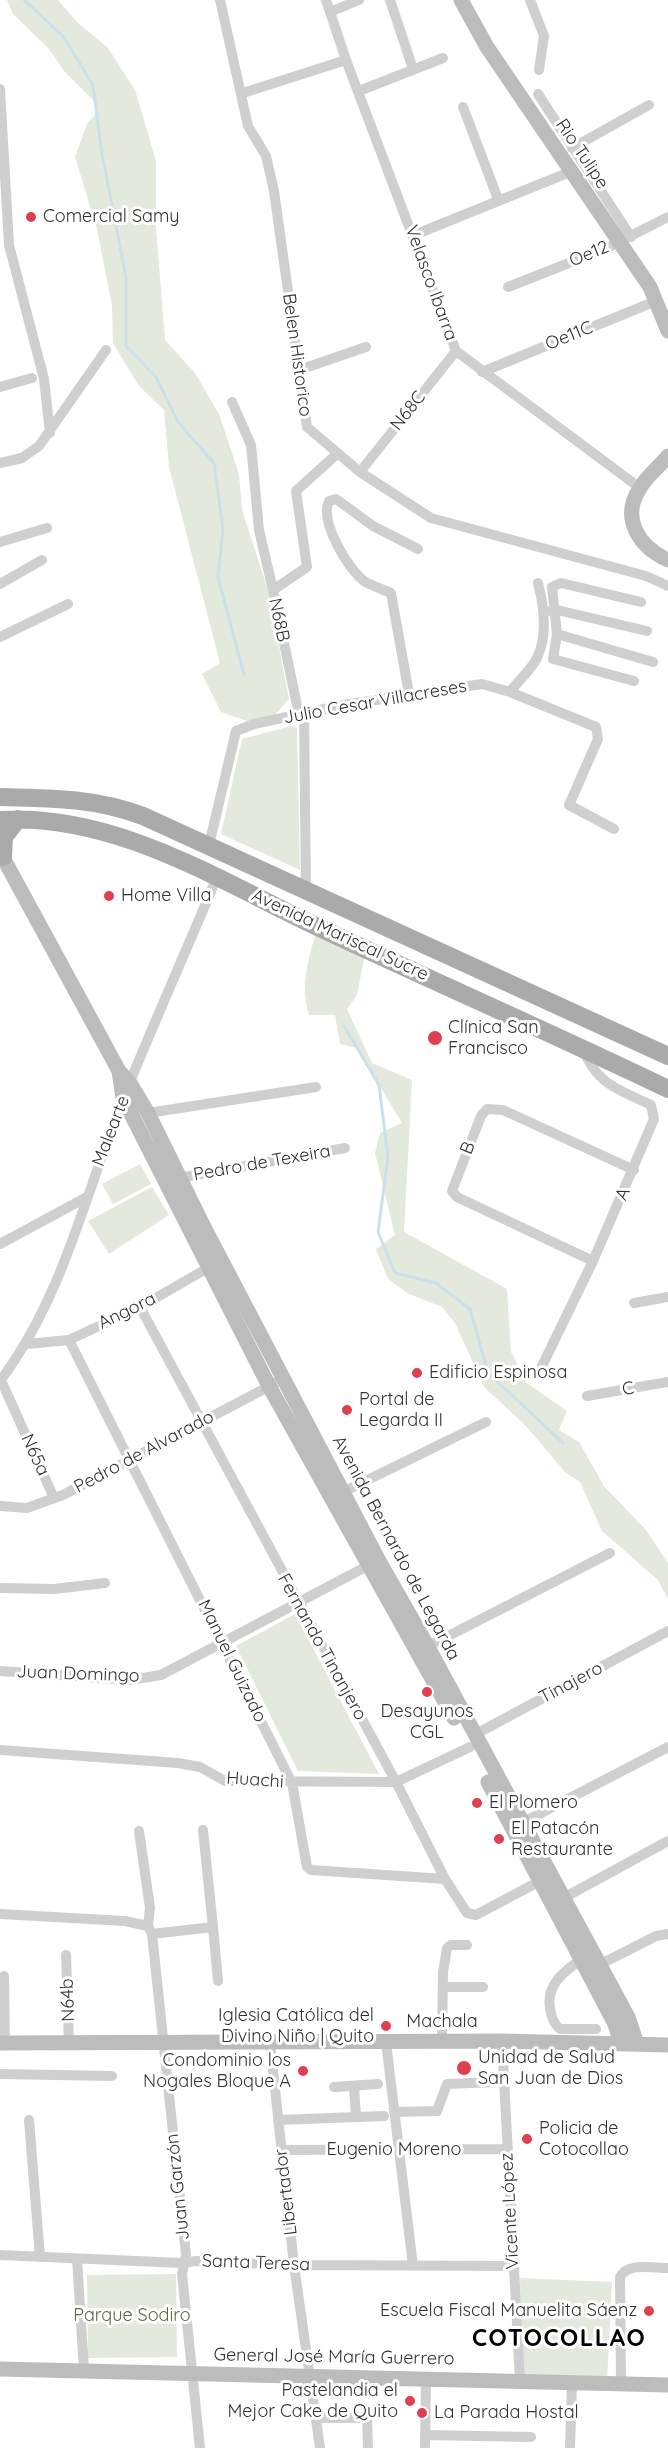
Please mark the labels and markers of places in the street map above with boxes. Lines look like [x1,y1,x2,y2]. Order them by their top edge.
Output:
place label: Comercial Samy [43,206,179,228]
marker: Comercial Samy [24,210,38,224]
place label: Home Villa [121,885,211,907]
marker: Home Villa [102,889,116,903]
place label: Clínica San Francisco [448,1017,539,1060]
marker: Clínica San Francisco [426,1029,444,1047]
place label: Edificio Espinosa [429,1362,567,1384]
marker: Edificio Espinosa [410,1366,424,1380]
place label: Portal de Legarda II [359,1389,443,1432]
marker: Portal de Legarda II [340,1403,354,1417]
marker: Desayunos CGL [420,1685,434,1699]
place label: Desayunos CGL [381,1701,473,1744]
place label: El Plomero [489,1792,578,1814]
marker: El Plomero [470,1796,484,1810]
place label: El Patacón Restaurante [511,1818,613,1860]
marker: El Patacón Restaurante [492,1832,506,1846]
place label: Iglesia Católica del Divino Niño | Quito [218,2005,374,2048]
marker: Iglesia Católica del Divino Niño | Quito [379,2019,393,2033]
place label: Unidad de Salud San Juan de Dios [478,2047,623,2090]
place label: Condominio los Nogales Bloque A [143,2050,291,2092]
marker: Unidad de Salud San Juan de Dios [455,2059,473,2077]
marker: Condominio los Nogales Bloque A [296,2064,310,2078]
place label: Policia de Cotocollao [539,2118,629,2160]
marker: Policia de Cotocollao [520,2132,534,2146]
place label: Escuela Fiscal Manuelita Sáenz [380,2300,637,2322]
marker: Escuela Fiscal Manuelita Sáenz [642,2304,656,2318]
place label: Pastelandia el Mejor Cake de Quito [227,2380,398,2422]
marker: Pastelandia el Mejor Cake de Quito [403,2394,417,2408]
place label: La Parada Hostal [434,2402,579,2424]
marker: La Parada Hostal [415,2406,429,2420]

